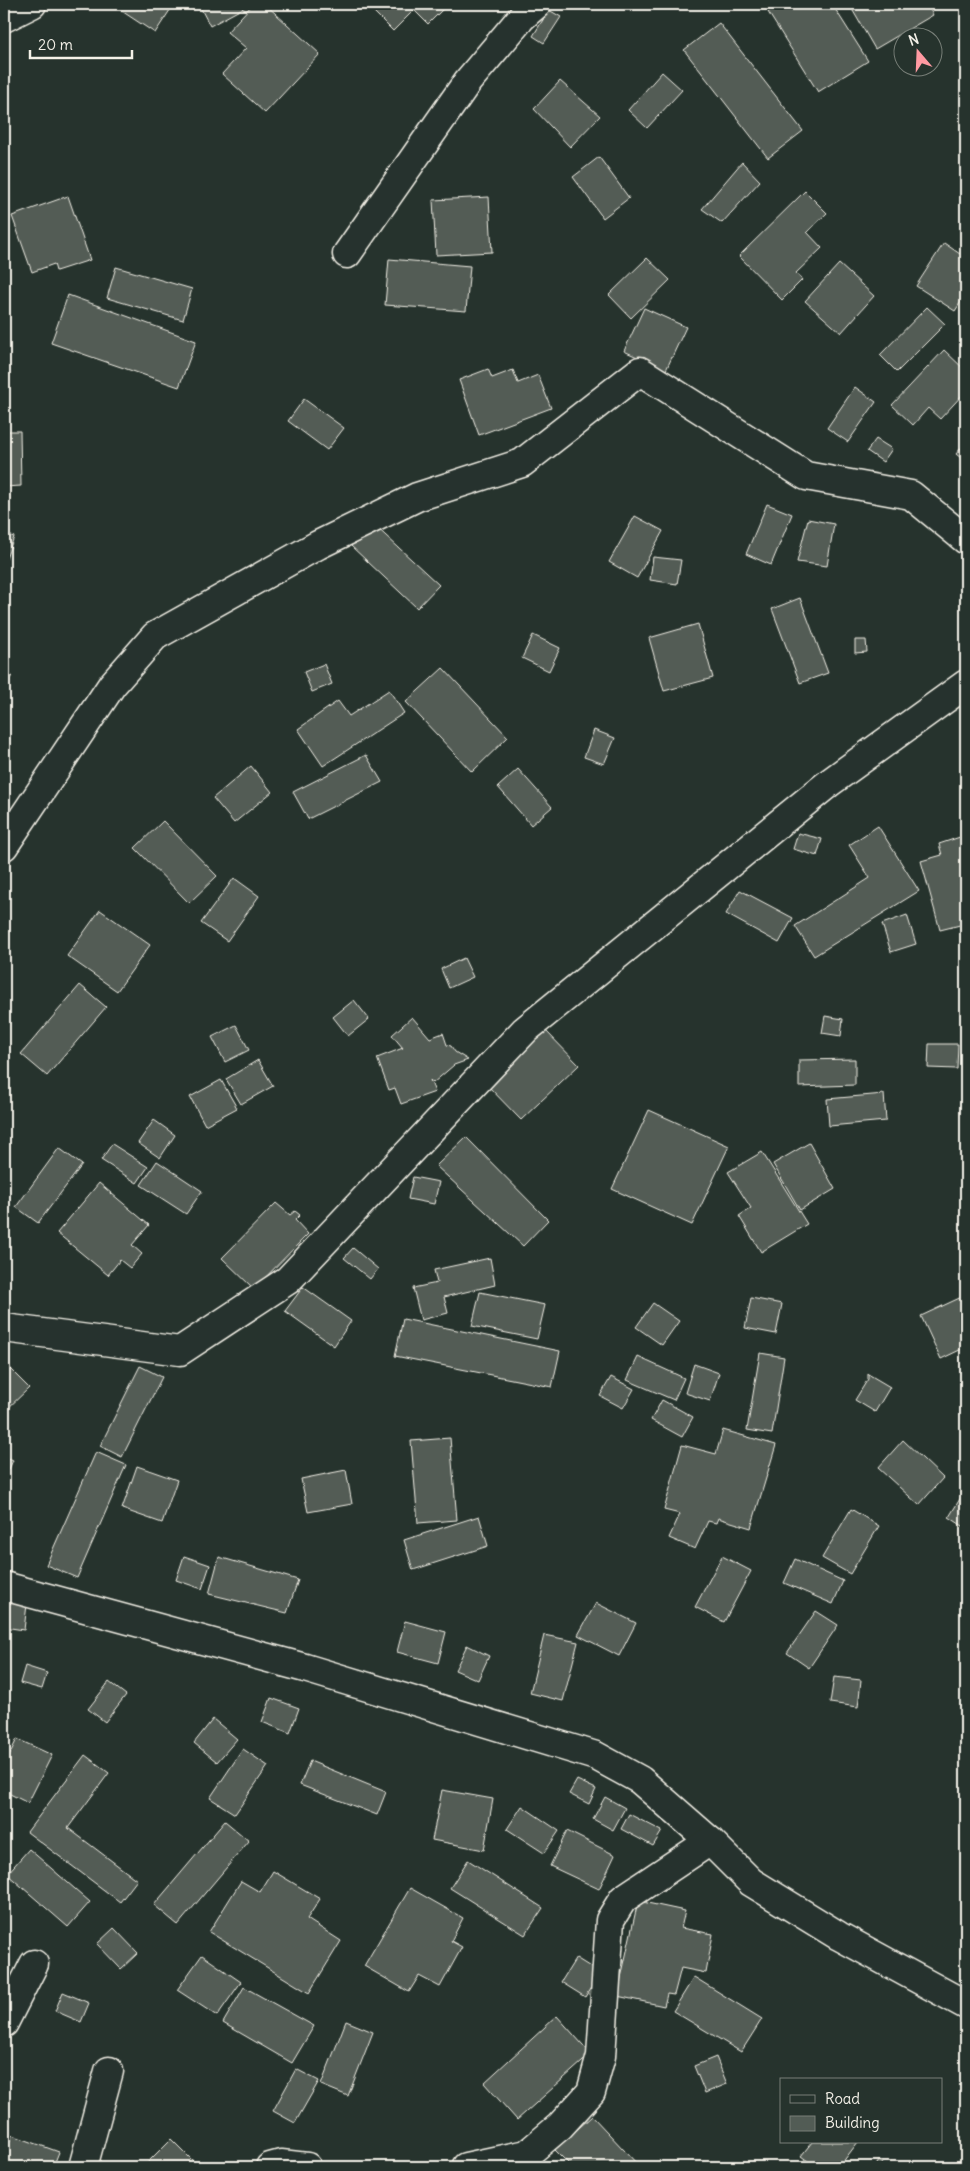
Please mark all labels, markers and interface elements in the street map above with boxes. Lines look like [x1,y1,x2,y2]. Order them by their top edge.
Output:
scale bar [30,28,132,60]
north arrow [892,28,942,78]
text: N [906,30,921,50]
text: 20 m [38,35,73,54]
legend [780,2078,942,2144]
text: Road [825,2089,860,2108]
text: Building [825,2113,880,2132]

